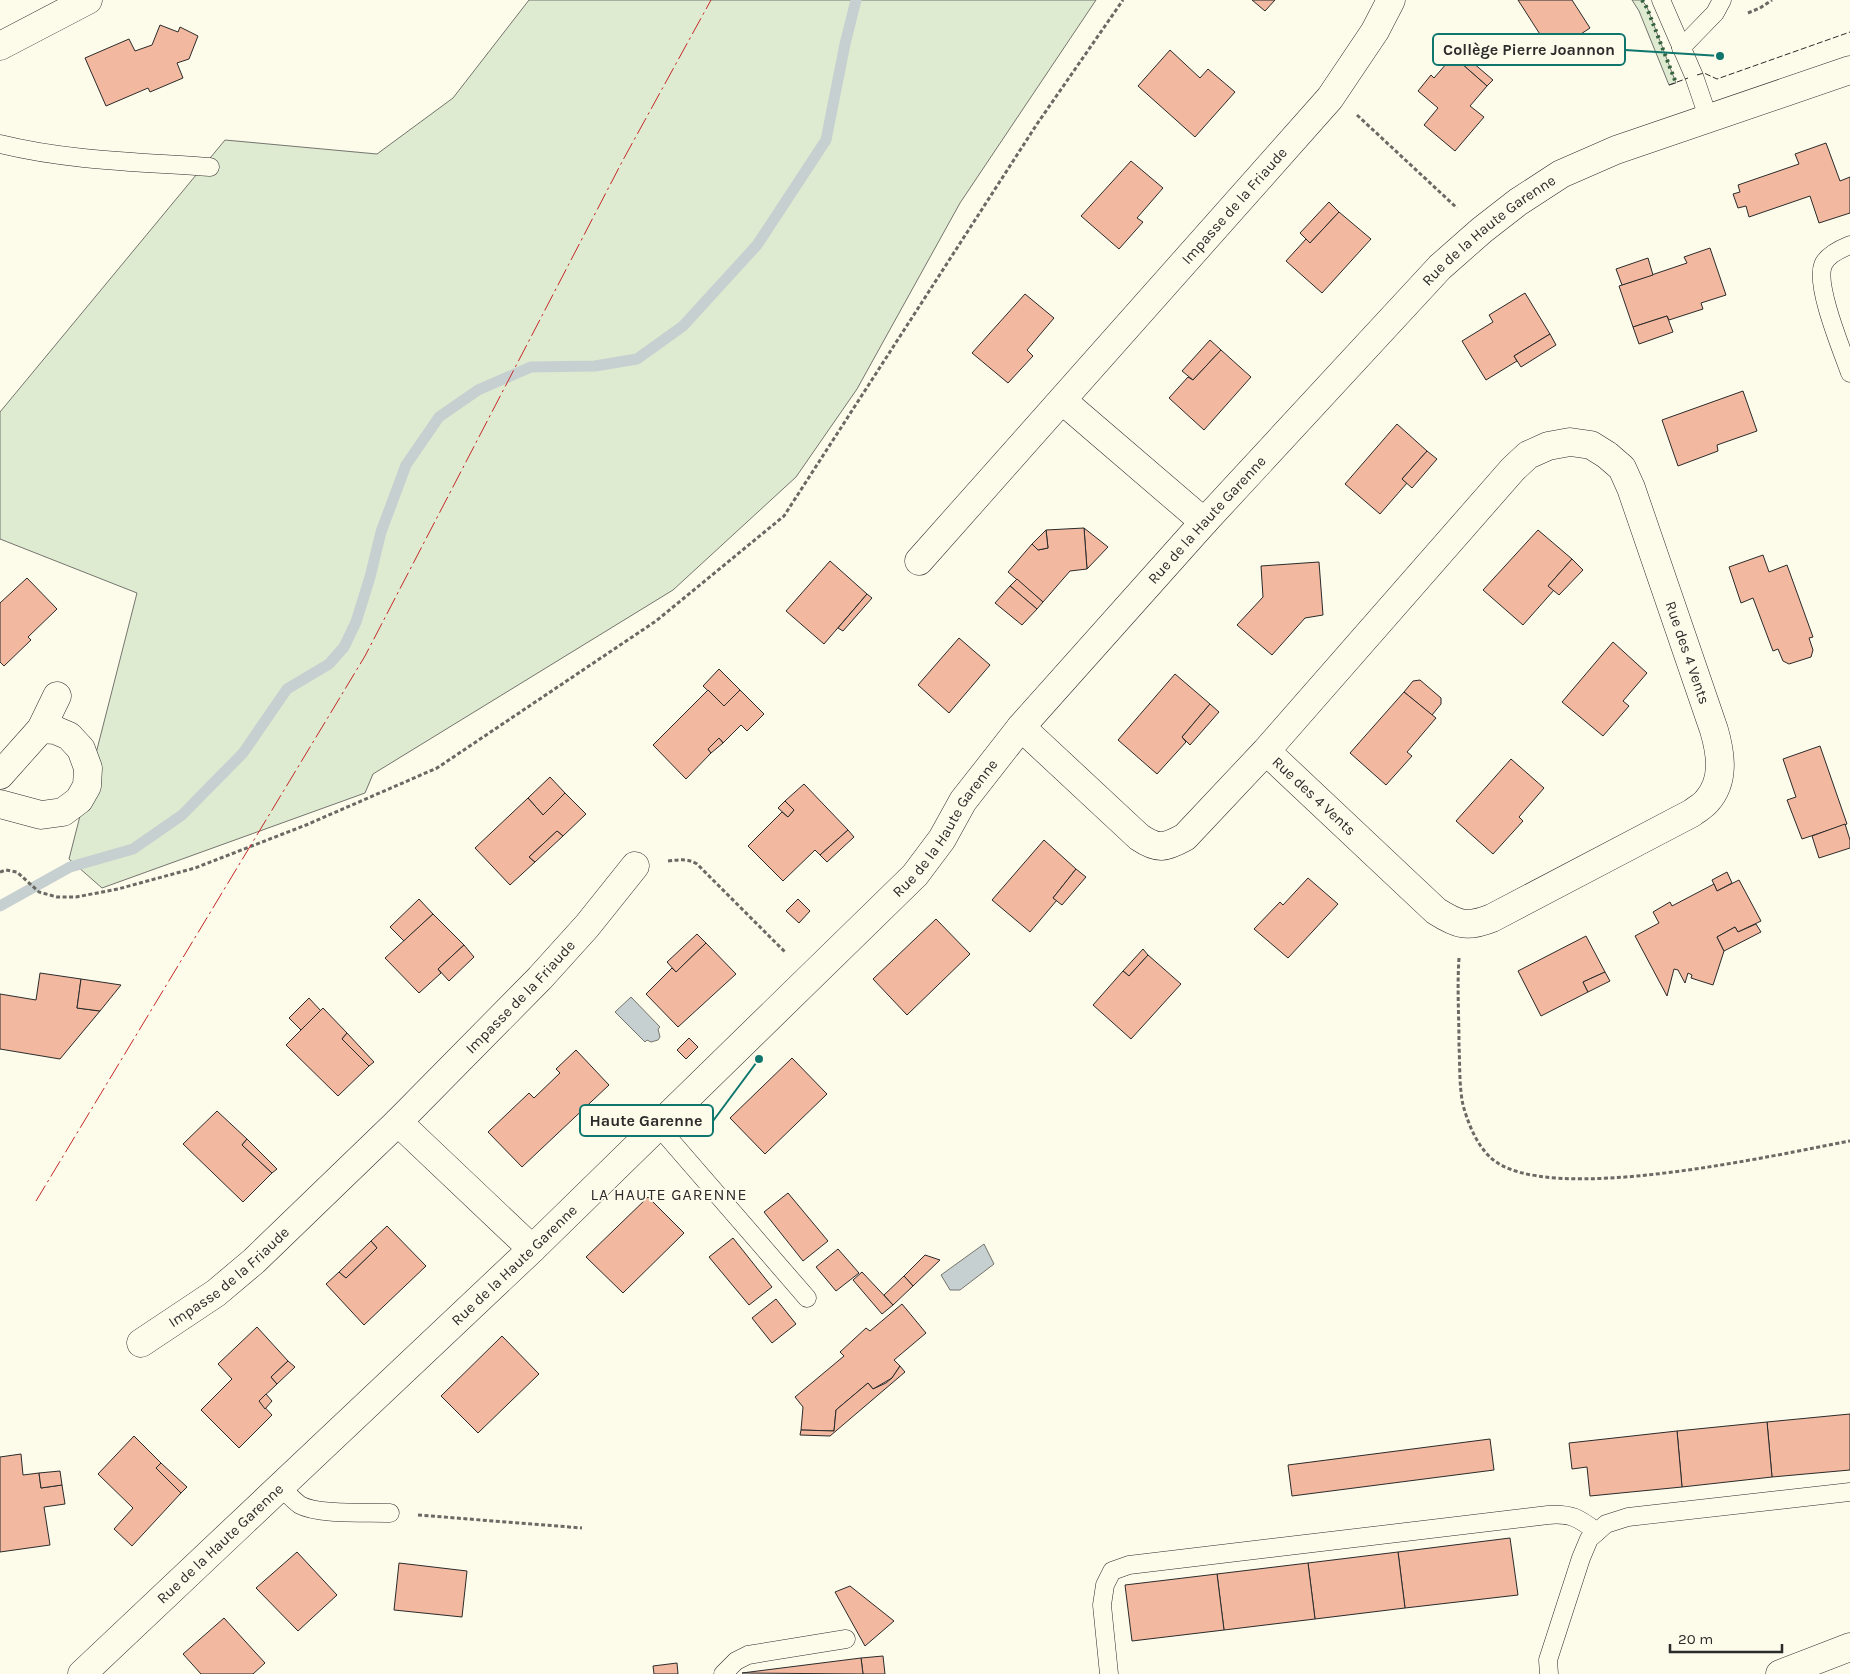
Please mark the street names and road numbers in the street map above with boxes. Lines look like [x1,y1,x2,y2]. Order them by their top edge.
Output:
street label: Impasse de la Friaude [1178,144,1291,268]
street label: Rue de la Haute Garenne [1418,171,1559,290]
street label: Rue de la Haute Garenne [1144,452,1270,588]
street label: Rue des 4 Vents [1661,599,1713,706]
street label: Rue des 4 Vents [1268,753,1360,839]
street label: Rue de la Haute Garenne [889,755,1001,901]
street label: Impasse de la Friaude [462,936,579,1057]
street label: Rue de la Haute Garenne [448,1201,581,1329]
street label: Impasse de la Friaude [165,1223,293,1331]
street label: Rue de la Haute Garenne [153,1480,287,1607]

